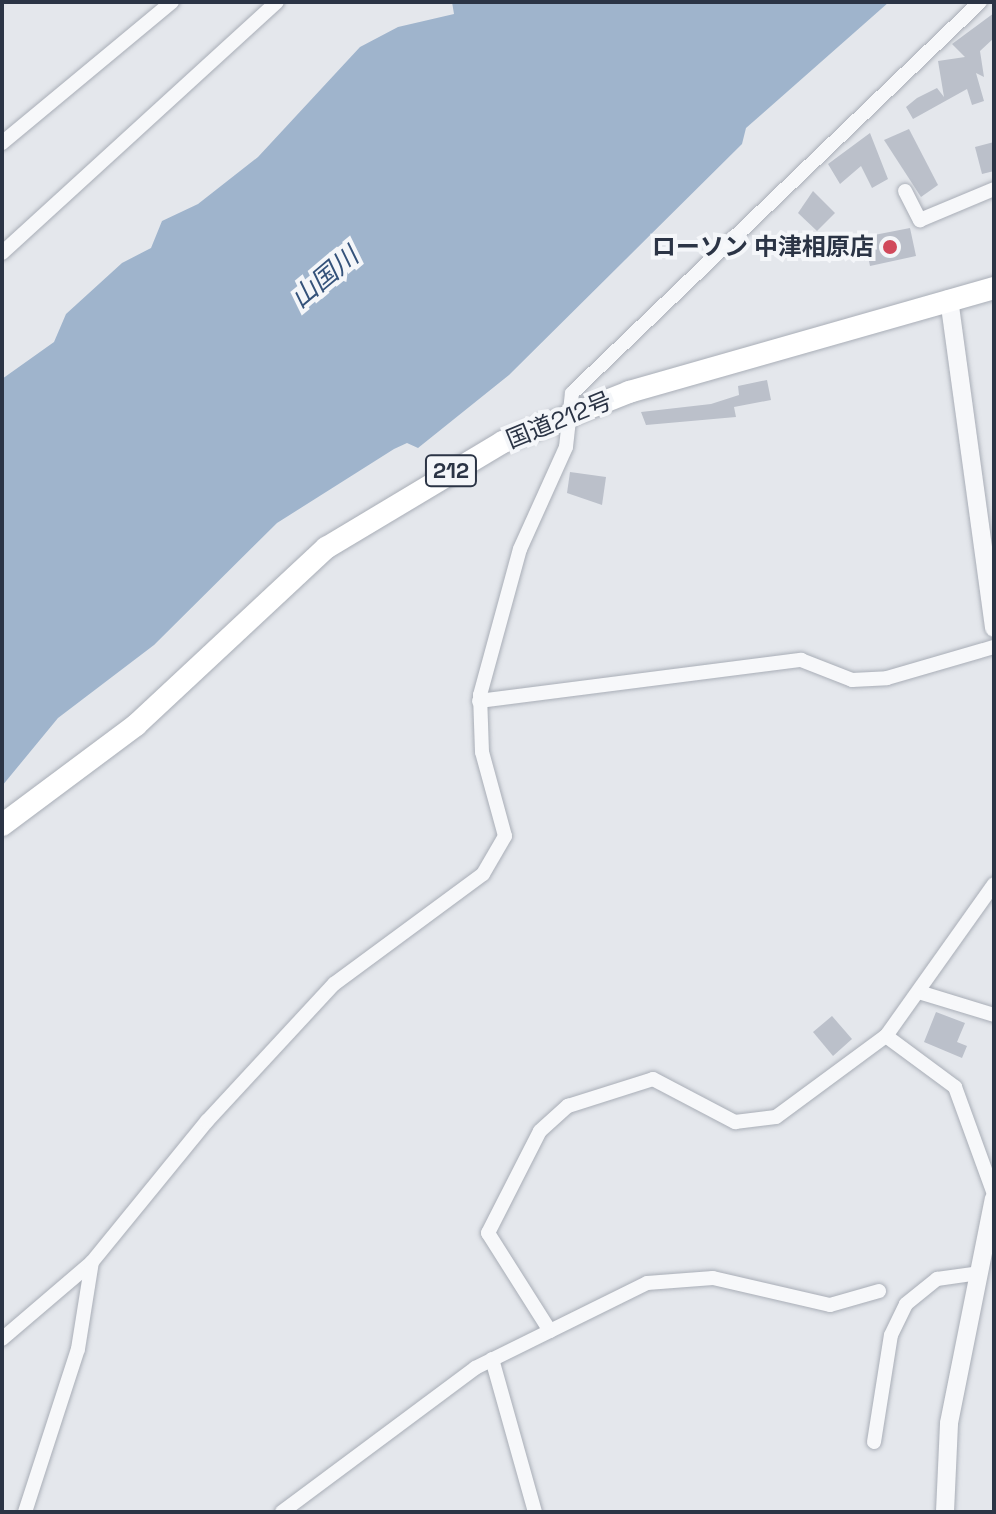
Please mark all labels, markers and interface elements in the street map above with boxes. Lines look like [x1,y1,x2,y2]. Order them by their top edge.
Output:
place label: ローソン 中津相原店 [652,233,874,261]
marker: ローソン 中津相原店 [881,238,899,256]
water label: 山国川 [285,241,365,315]
street label: 国道212号 [502,386,616,454]
road number: 212 [423,453,479,489]

